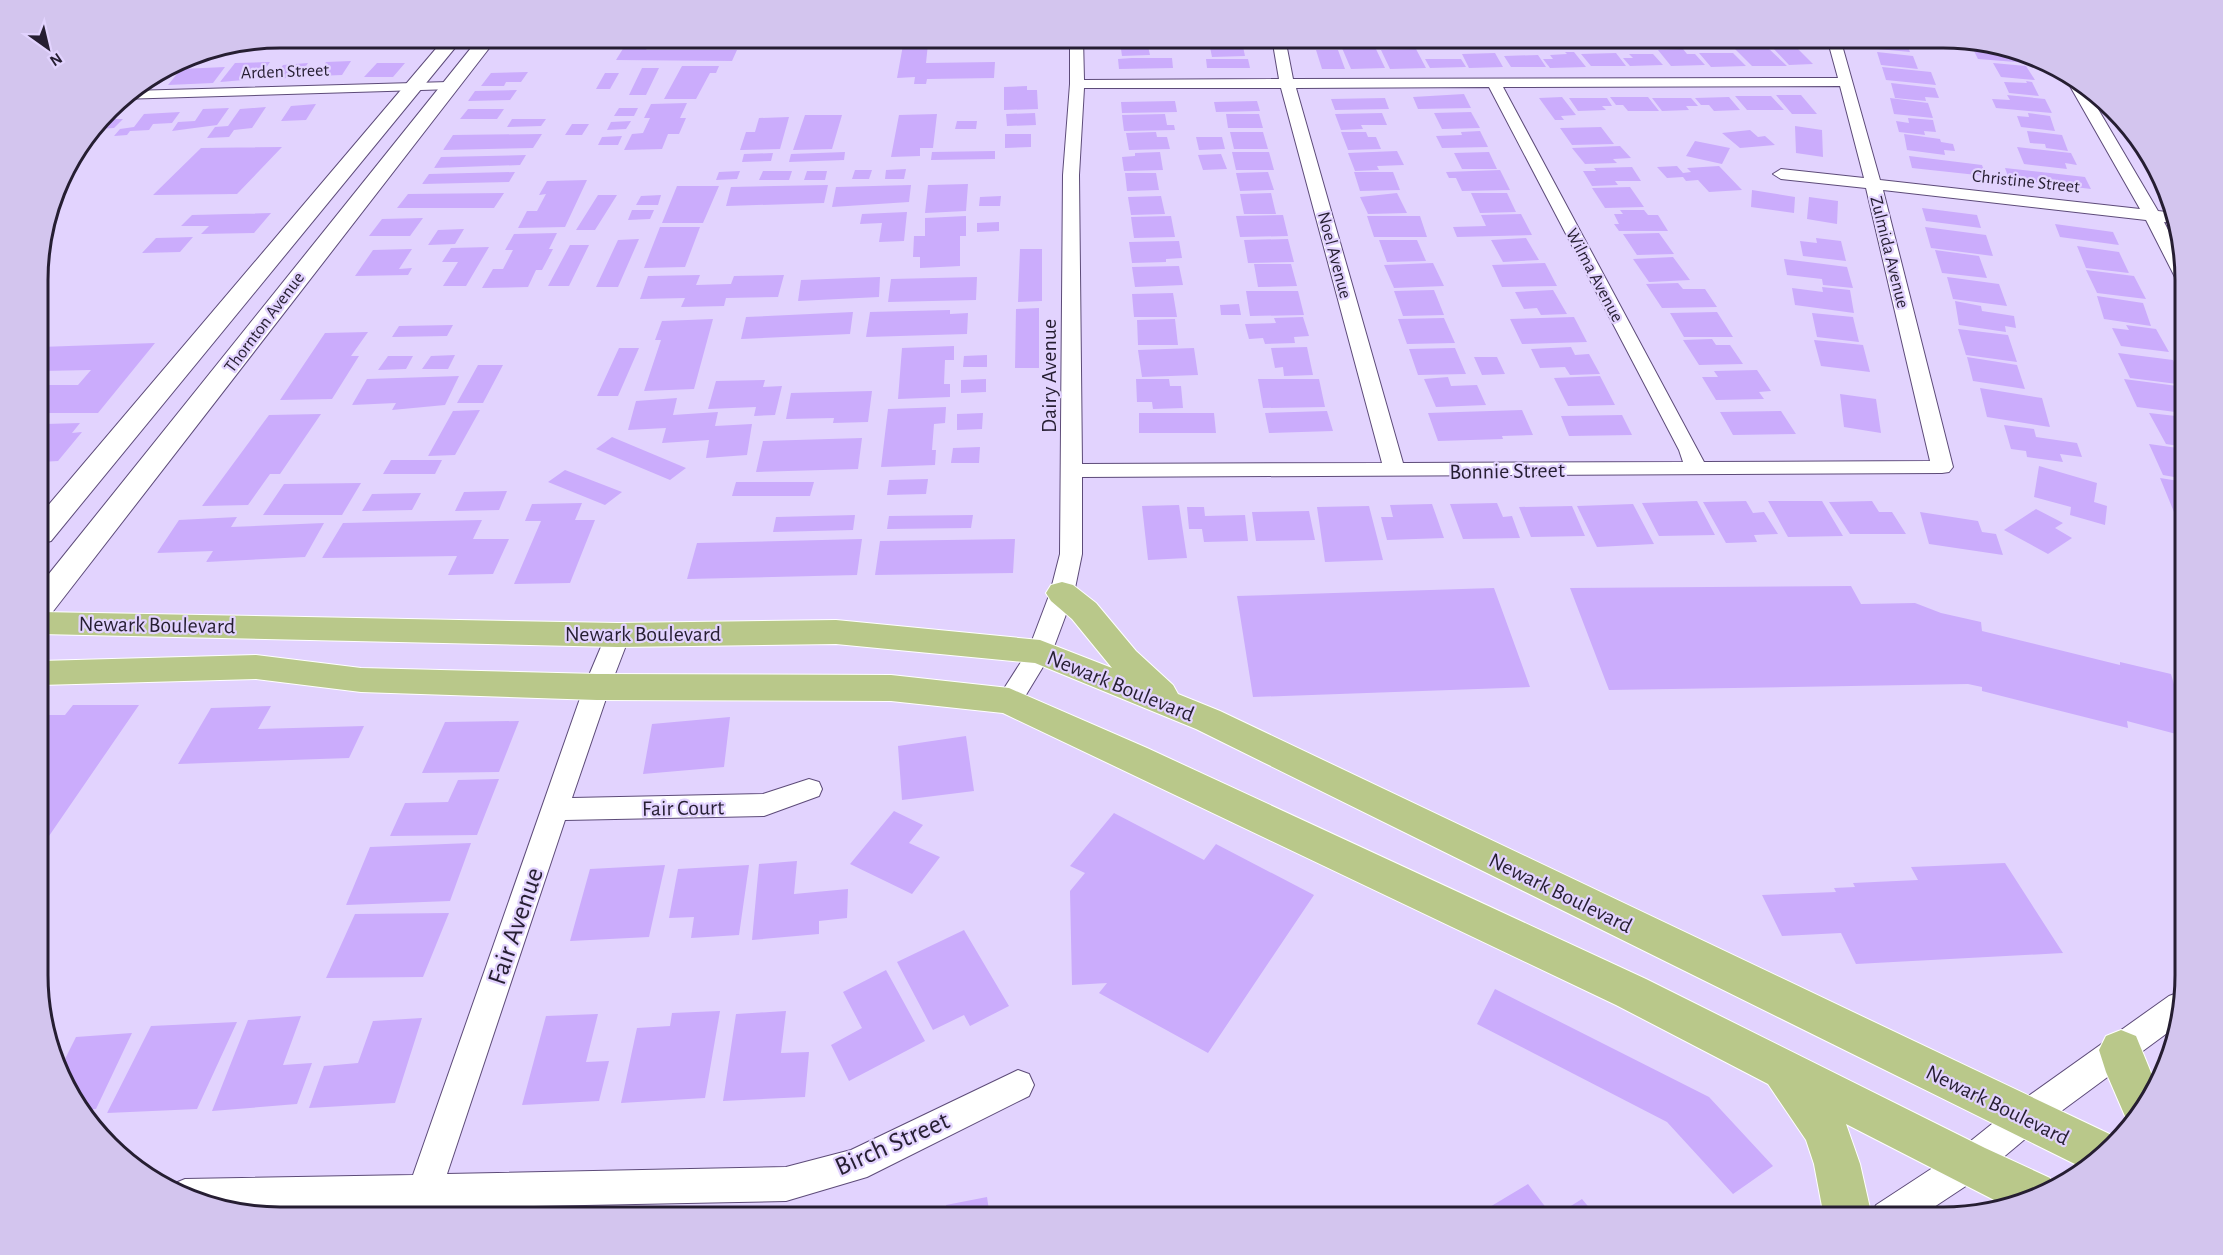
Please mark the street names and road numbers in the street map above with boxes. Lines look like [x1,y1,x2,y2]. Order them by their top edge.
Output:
street label: Arden Street [241,61,330,83]
street label: Christine Street [1971,167,2081,197]
street label: Zulmida Avenue [1866,194,1912,310]
street label: Noel Avenue [1314,210,1354,301]
street label: Wilma Avenue [1562,226,1626,325]
street label: Thornton Avenue [221,269,308,376]
street label: Dairy Avenue [1038,319,1060,433]
street label: Bonnie Street [1449,459,1565,483]
street label: Newark Boulevard [79,613,235,637]
street label: Newark Boulevard [565,623,721,645]
street label: Newark Boulevard [1044,646,1197,725]
street label: Fair Court [642,796,724,820]
street label: Newark Boulevard [1485,849,1636,937]
street label: Fair Avenue [483,864,548,988]
street label: Newark Boulevard [1922,1061,2073,1149]
street label: Birch Street [831,1106,954,1181]

